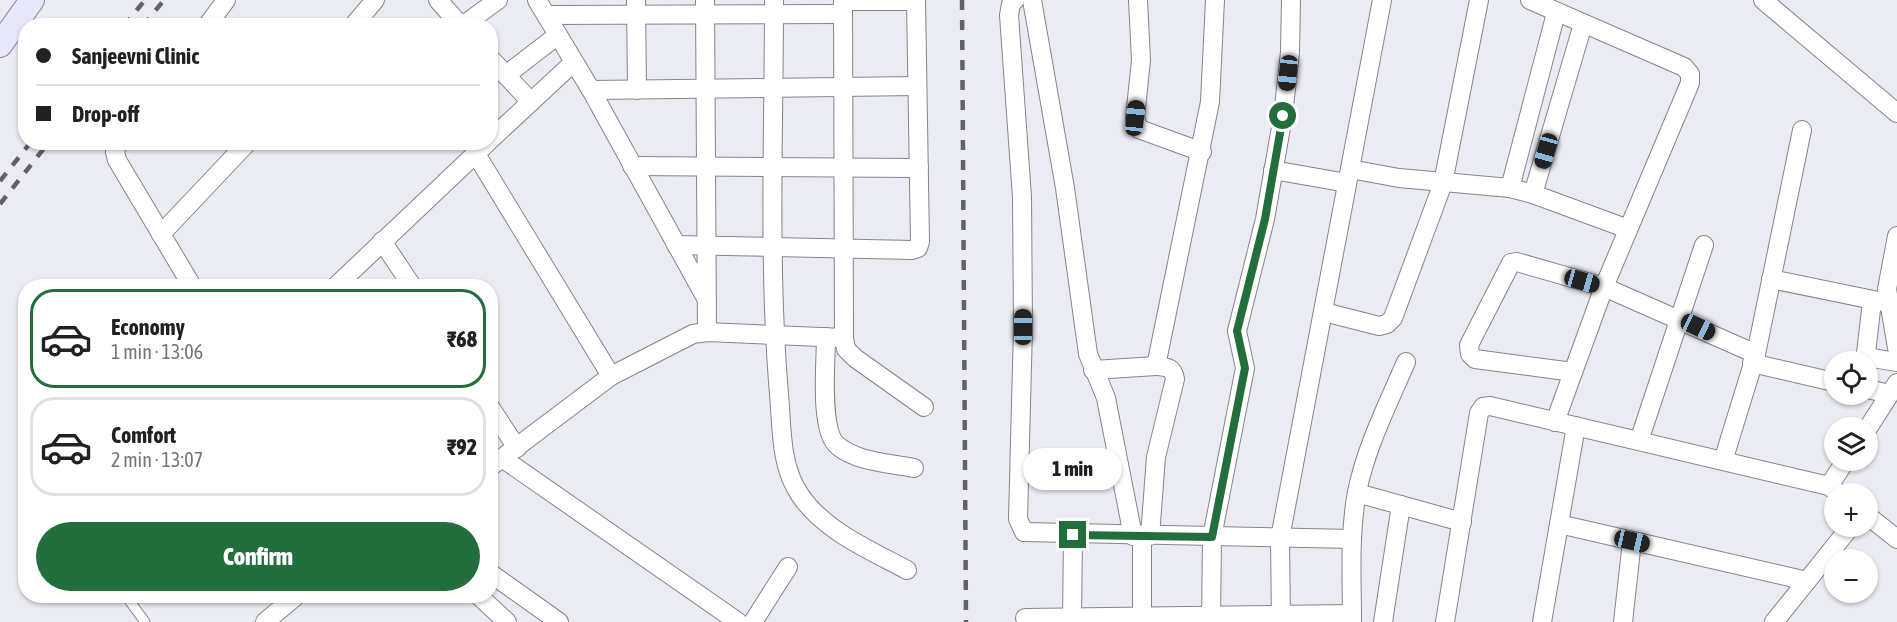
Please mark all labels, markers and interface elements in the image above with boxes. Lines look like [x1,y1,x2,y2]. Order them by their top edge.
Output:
text: Sanjeevni Clinic [72,43,199,69]
car [1277,54,1299,92]
car [1124,99,1146,137]
text: Drop-off [72,101,139,127]
route start [1269,102,1296,129]
car [1532,131,1560,171]
car [1562,267,1602,295]
car [1014,309,1032,345]
car [1678,311,1718,343]
icon: car [39,312,93,366]
text: Economy [111,314,185,340]
text: ₹68 [447,326,477,352]
text: 1 min · 13:06 [111,340,203,363]
map controls [1824,351,1878,603]
button: locate [1824,351,1878,405]
button: layers [1824,417,1878,471]
icon: car [39,420,93,474]
text: Comfort [111,422,176,448]
text: ₹92 [447,434,477,460]
text: 2 min · 13:07 [111,448,203,471]
callout: 1 min [1024,448,1122,490]
text: 1 min [1052,457,1093,480]
button: + [1824,483,1878,537]
route end [1059,521,1086,548]
button: Confirm [36,522,480,591]
car [1612,528,1652,554]
button: − [1824,549,1878,603]

